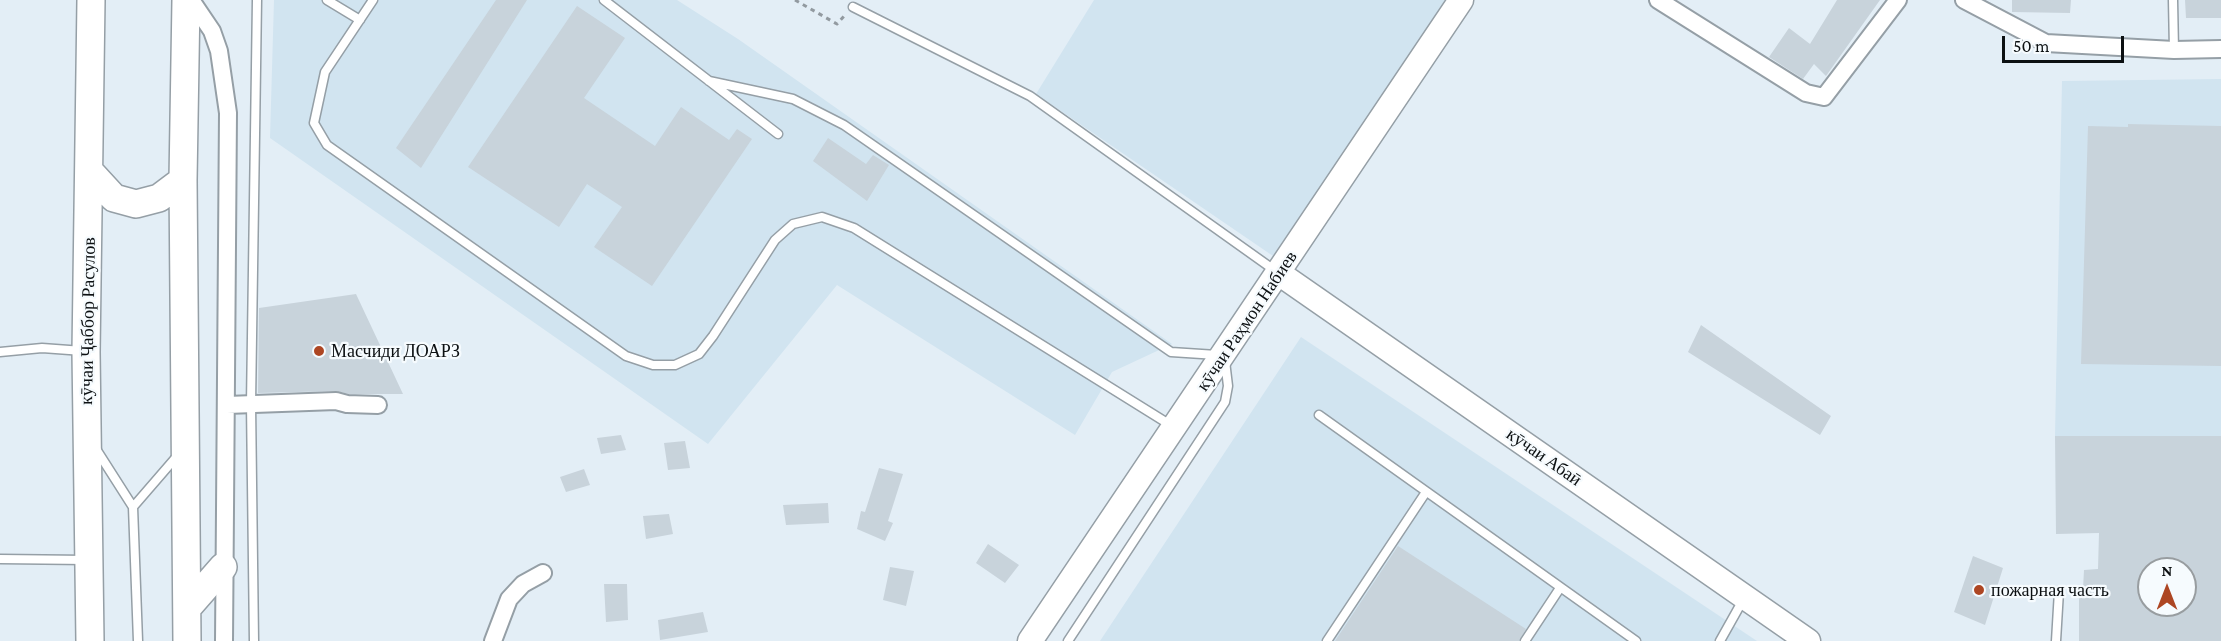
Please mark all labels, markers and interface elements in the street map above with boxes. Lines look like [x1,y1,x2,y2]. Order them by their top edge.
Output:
scale bar [2005,24,2126,62]
text: 50 m [2013,36,2050,56]
street label: кӯчаи Ҷаббор Расулов [76,237,100,405]
street label: кӯчаи Раҳмон Набиев [1192,247,1302,395]
place label: Масчиди ДОАРЗ [331,340,460,362]
marker: Масчиди ДОАРЗ [312,344,326,358]
street label: кӯчаи Абаӣ [1502,423,1586,491]
north arrow [2137,557,2197,617]
text: N [2162,562,2172,579]
place label: пожарная часть [1991,579,2109,601]
marker: пожарная часть [1972,583,1986,597]

